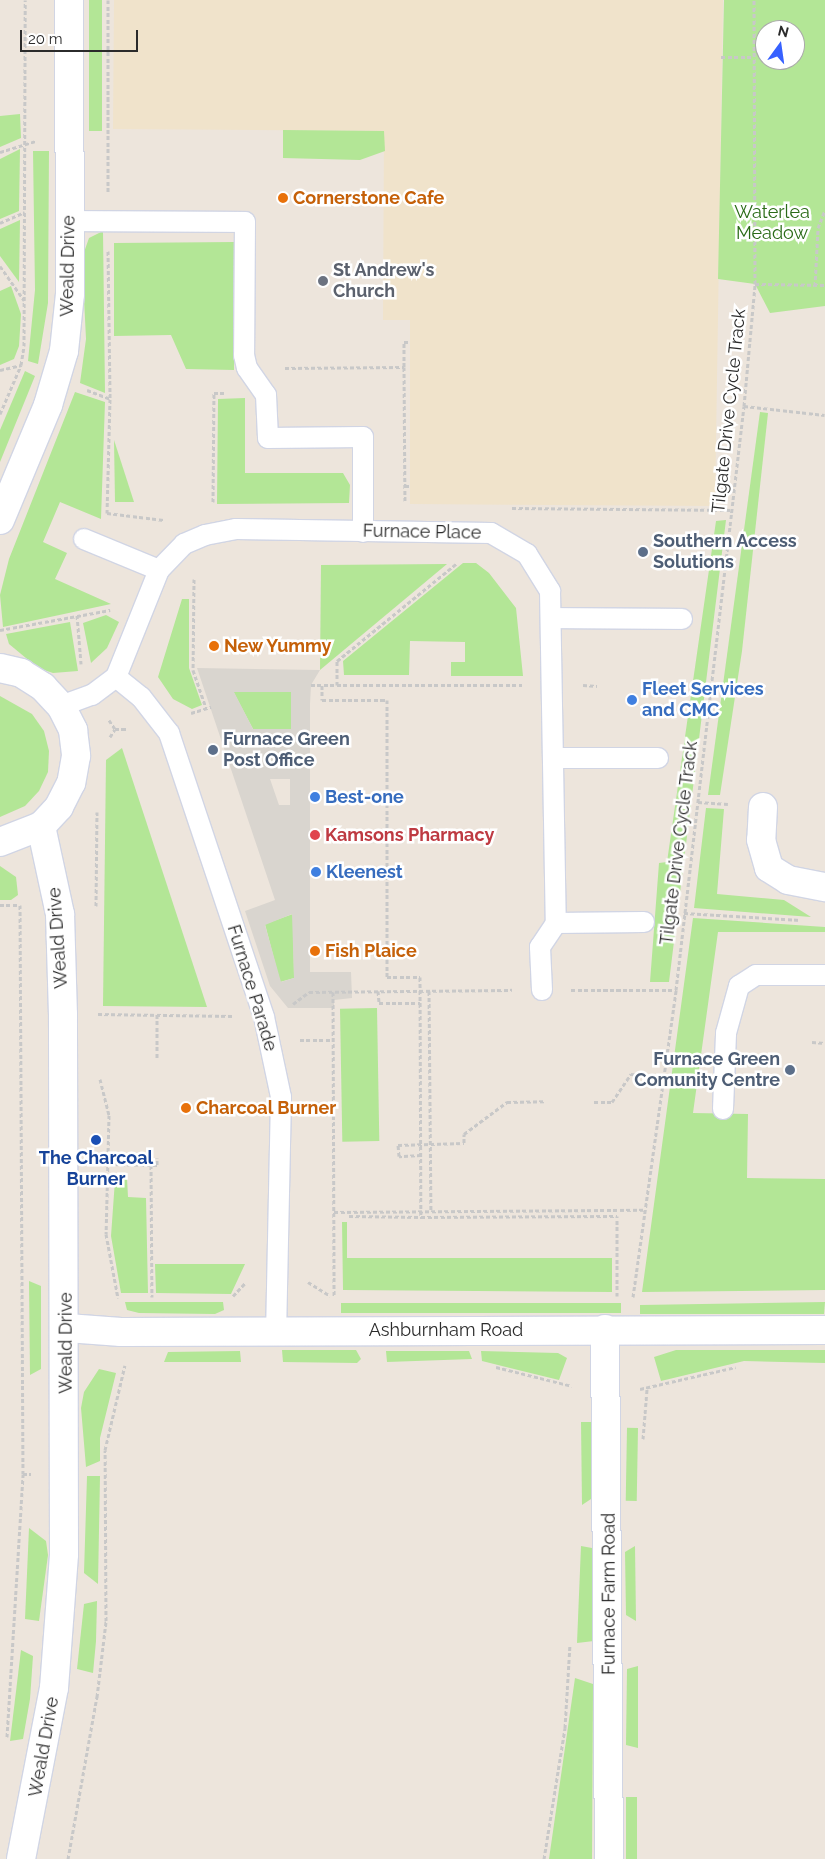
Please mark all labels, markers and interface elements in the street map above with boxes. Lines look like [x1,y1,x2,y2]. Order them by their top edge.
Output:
scale bar [22,20,140,52]
north arrow [755,20,805,70]
text: N [776,22,791,40]
text: 20 m [28,30,63,48]
place label: Cornerstone Cafe [293,187,444,209]
marker: Cornerstone Cafe [277,192,289,204]
park label: Waterlea Meadow [734,202,810,244]
street label: Weald Drive [56,215,80,317]
place label: St Andrew's Church [333,260,435,302]
marker: St Andrew's Church [317,275,329,287]
street label: Tilgate Drive Cycle Track [708,308,750,514]
street label: Furnace Place [363,520,481,544]
place label: Southern Access Solutions [653,531,797,574]
marker: Southern Access Solutions [637,546,649,558]
place label: New Yummy [224,635,333,657]
marker: New Yummy [208,640,220,652]
place label: Fleet Services and CMC [642,679,764,722]
marker: Fleet Services and CMC [626,694,638,706]
place label: Furnace Green Post Office [223,729,350,772]
street label: Tilgate Drive Cycle Track [656,740,702,946]
marker: Furnace Green Post Office [207,744,219,756]
place label: Best-one [325,786,404,808]
marker: Best-one [309,791,321,803]
place label: Kamsons Pharmacy [325,824,494,846]
marker: Kamsons Pharmacy [309,829,321,841]
place label: Kleenest [326,861,403,883]
marker: Kleenest [310,866,322,878]
street label: Weald Drive [44,887,72,989]
street label: Furnace Parade [223,922,281,1054]
place label: Fish Plaice [325,940,417,962]
marker: Fish Plaice [309,945,321,957]
place label: Furnace Green Comunity Centre [634,1049,780,1092]
marker: Furnace Green Comunity Centre [784,1064,796,1076]
place label: Charcoal Burner [196,1097,337,1119]
marker: Charcoal Burner [180,1102,192,1114]
marker: The Charcoal Burner [90,1134,102,1146]
place label: The Charcoal Burner [39,1148,153,1190]
street label: Weald Drive [55,1292,77,1394]
street label: Ashburnham Road [369,1319,523,1341]
street label: Furnace Farm Road [598,1513,620,1675]
street label: Weald Drive [25,1695,63,1799]

